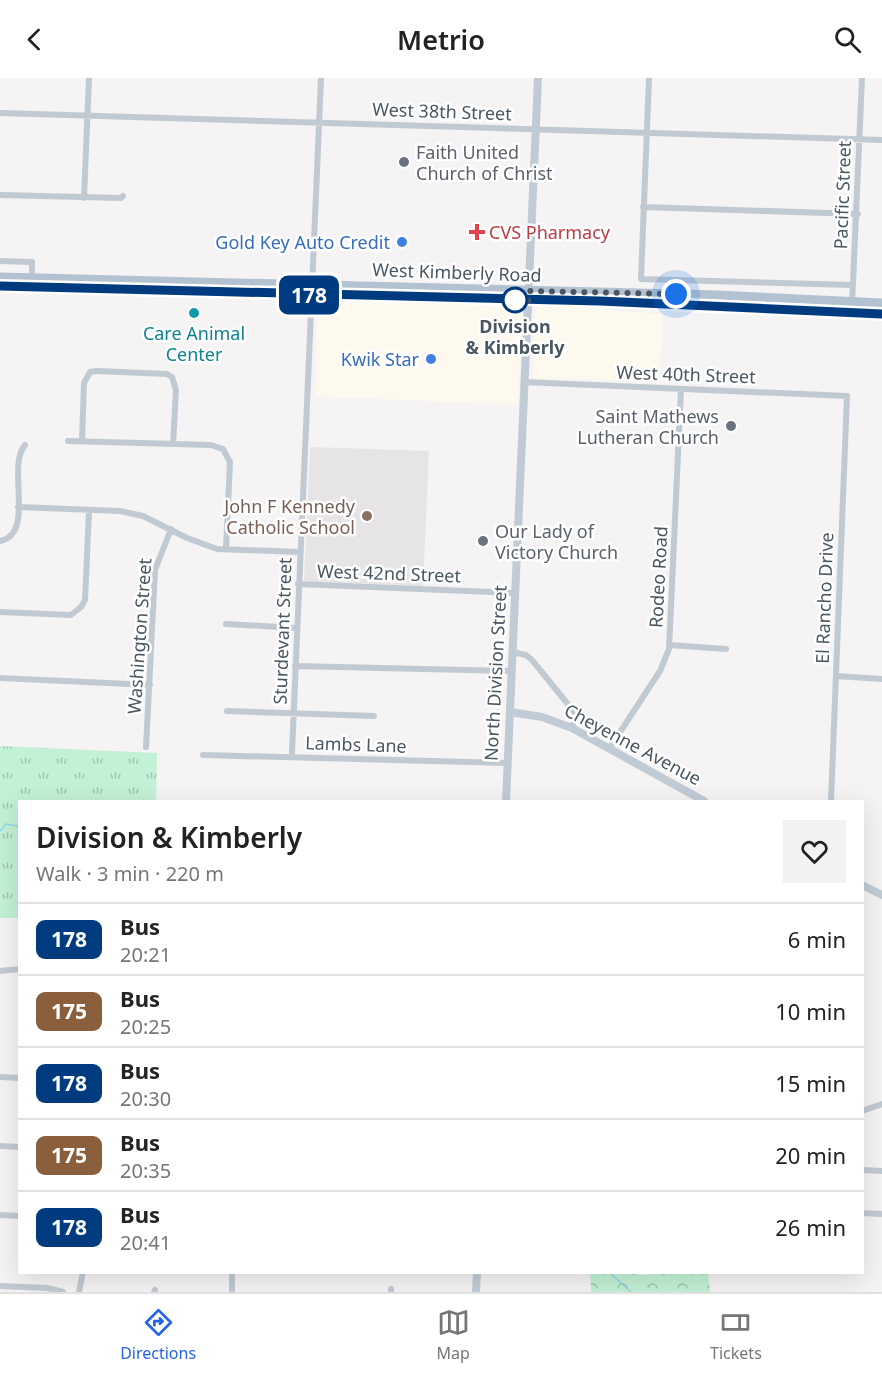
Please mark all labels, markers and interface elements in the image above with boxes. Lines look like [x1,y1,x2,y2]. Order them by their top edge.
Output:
text: Metrio [397,21,485,58]
icon: back [18,23,51,56]
icon: search [831,23,864,56]
street label: West 38th Street [372,97,513,125]
place label: Faith United Church of Christ [416,140,553,185]
street label: Pacific Street [828,140,856,250]
marker: Faith United Church of Christ [397,155,411,169]
place label: CVS Pharmacy [489,220,611,244]
marker: CVS Pharmacy [470,225,484,239]
place label: Gold Key Auto Credit [215,230,390,254]
marker: Gold Key Auto Credit [395,235,409,249]
street label: West Kimberly Road [372,257,542,287]
line badge: 178 [274,276,344,314]
your location [661,279,691,309]
text: 178 [291,281,327,309]
marker: Division & Kimberly [502,287,528,313]
marker: Care Animal Center [187,306,201,320]
place label: Division & Kimberly [466,314,565,359]
place label: Care Animal Center [143,321,245,366]
place label: Kwik Star [341,347,420,371]
marker: Kwik Star [424,352,438,366]
street label: West 40th Street [616,360,757,388]
place label: Saint Mathews Lutheran Church [577,404,719,449]
marker: Saint Mathews Lutheran Church [724,419,738,433]
place label: John F Kennedy Catholic School [222,494,356,539]
marker: John F Kennedy Catholic School [360,509,374,523]
place label: Our Lady of Victory Church [495,519,618,564]
street label: Rodeo Road [643,525,673,629]
street label: El Rancho Drive [810,532,838,664]
marker: Our Lady of Victory Church [476,534,490,548]
street label: Washington Street [122,557,156,715]
street label: Sturdevant Street [267,557,297,705]
street label: West 42nd Street [317,558,462,588]
street label: North Division Street [478,584,512,762]
street label: Cheyenne Avenue [560,698,706,790]
street label: Lambs Lane [305,730,407,758]
text: Division & Kimberly [36,818,302,856]
button: heart [783,820,846,883]
text: Walk · 3 min · 220 m [36,860,224,887]
text: Bus [120,911,160,941]
text: 6 min [788,924,846,954]
text: 178 [51,925,87,953]
text: 20:21 [120,941,171,968]
text: Bus [120,983,160,1013]
text: 10 min [775,996,846,1026]
text: 175 [51,997,87,1025]
text: 20:25 [120,1013,171,1040]
text: Bus [120,1055,160,1085]
text: 15 min [775,1068,846,1098]
text: 178 [51,1069,87,1097]
text: 20:30 [120,1085,171,1112]
text: Bus [120,1127,160,1157]
text: 20 min [775,1140,846,1170]
text: 175 [51,1141,87,1169]
text: 20:35 [120,1157,171,1184]
text: Bus [120,1199,160,1229]
text: 26 min [775,1212,846,1242]
text: 178 [51,1213,87,1241]
text: 20:41 [120,1229,171,1256]
tab: Directions [120,1306,196,1364]
tab: Map [436,1306,470,1364]
tab: Tickets [710,1306,762,1364]

